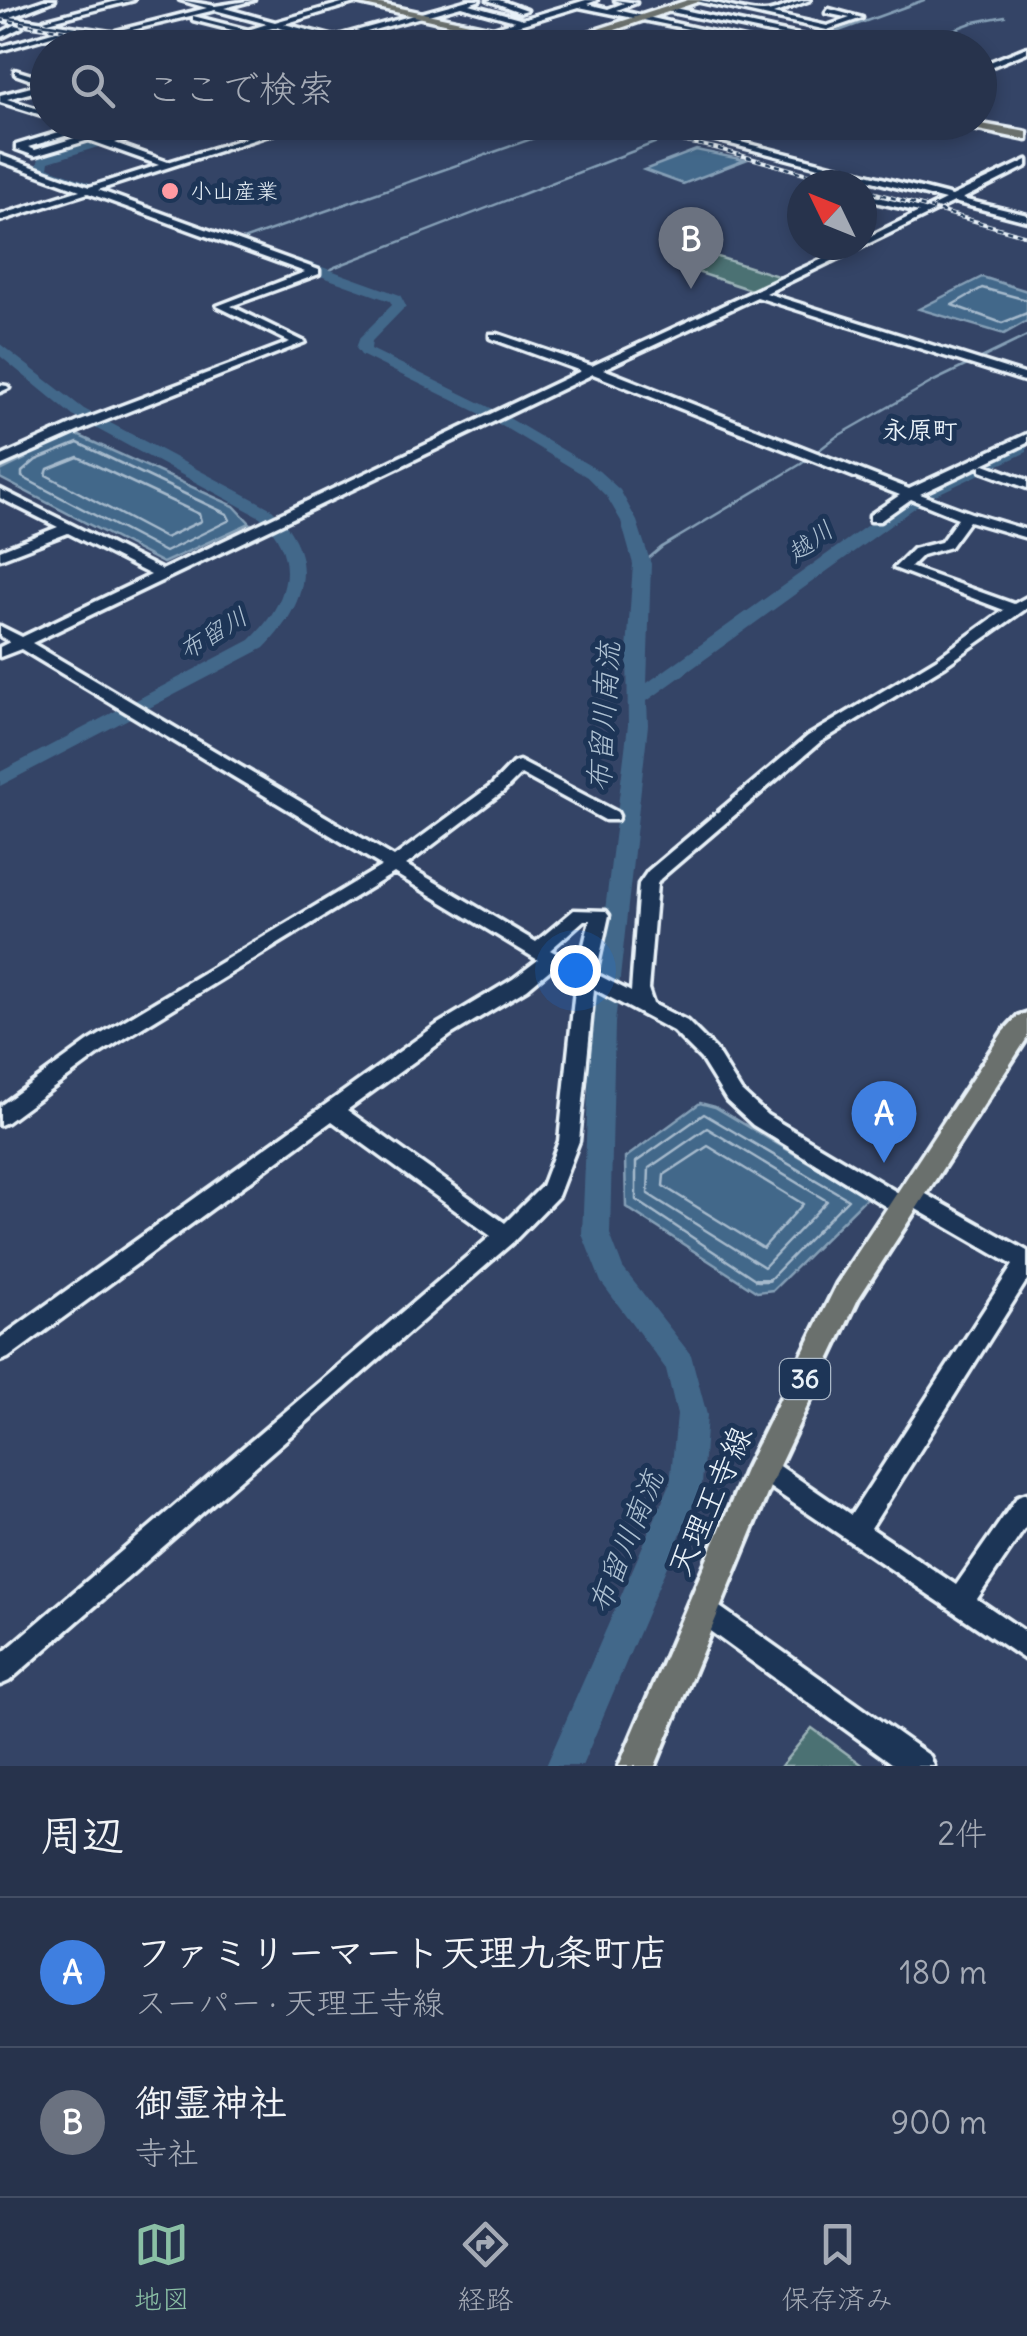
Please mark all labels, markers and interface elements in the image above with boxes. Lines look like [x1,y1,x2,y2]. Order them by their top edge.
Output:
search box [30,30,997,140]
icon: search [65,58,120,113]
text: ここで検索 [145,65,335,112]
north arrow [787,170,877,260]
place label: 小山産業 [190,177,278,205]
marker: 小山産業 [159,180,181,202]
pin: B [658,206,724,289]
district label: 永原町 [882,414,958,446]
water label: 越川 [780,513,840,569]
water label: 布留川 [173,600,253,666]
water label: 布留川南流 [579,639,627,793]
your location [550,945,601,996]
pin: A [852,1080,916,1163]
road number: 36 [780,1359,830,1399]
street label: 天理王寺線 [658,1419,761,1582]
water label: 布留川南流 [579,1463,672,1618]
text: 周辺 [40,1809,124,1861]
text: 2件 [937,1813,987,1854]
text: ファミリーマート天理九条町店 [135,1929,669,1976]
text: A [62,1952,83,1993]
text: 180 m [899,1952,987,1993]
text: スーパー · 天理王寺線 [135,1982,444,2023]
text: 御霊神社 [135,2079,287,2126]
text: B [62,2102,83,2143]
text: 900 m [891,2102,987,2143]
text: 寺社 [135,2132,199,2173]
tab: 地図 [134,2217,190,2317]
tab: 経路 [457,2217,513,2317]
tab: 保存済み [781,2217,893,2317]

